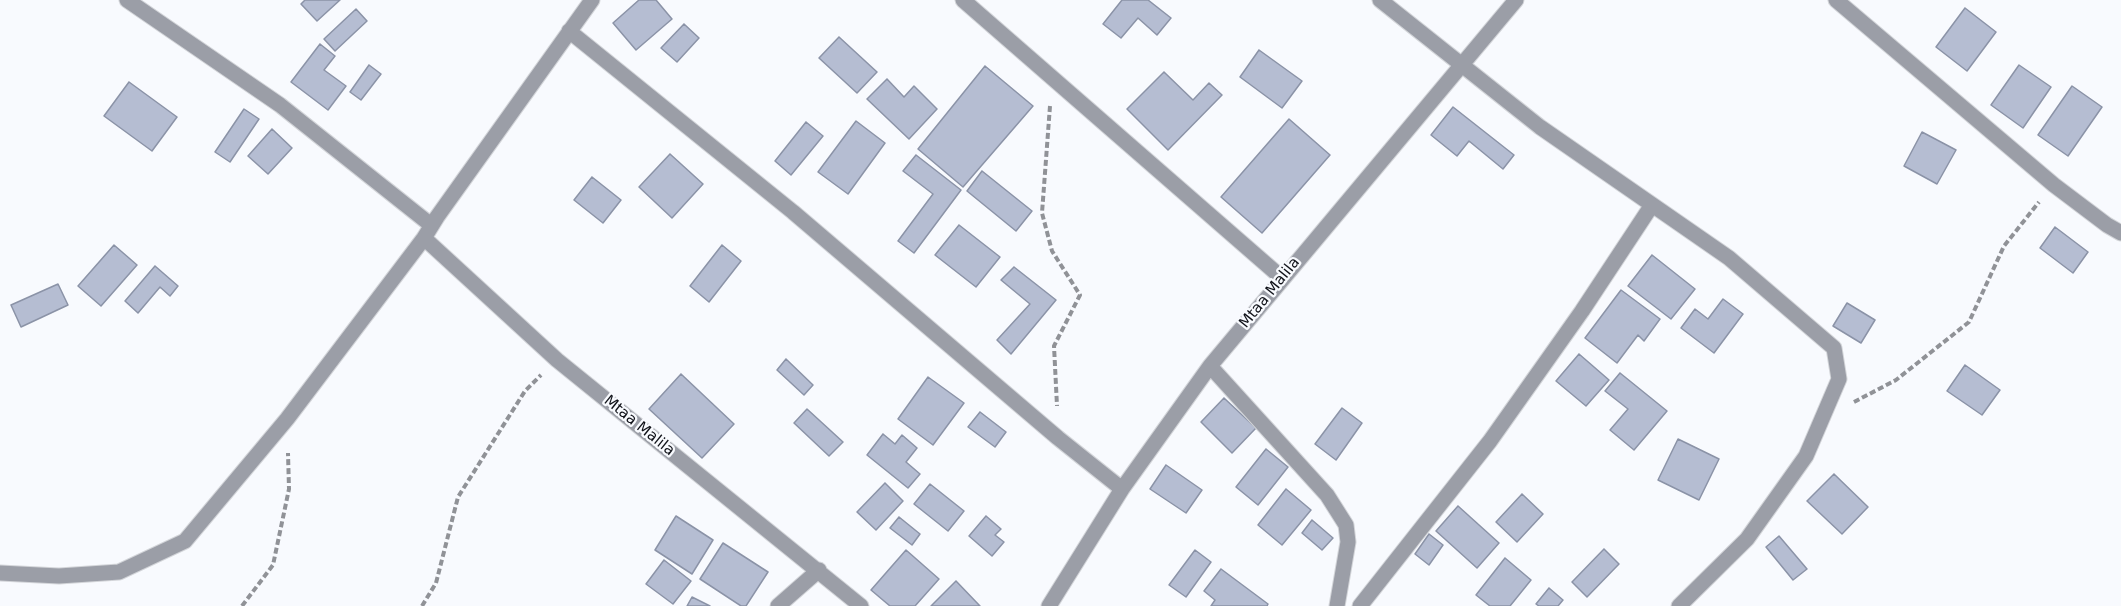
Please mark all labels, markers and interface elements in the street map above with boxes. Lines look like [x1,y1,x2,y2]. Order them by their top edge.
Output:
street label: Mtaa Malila [1236,254,1304,332]
street label: Mtaa Malila [600,392,678,460]

